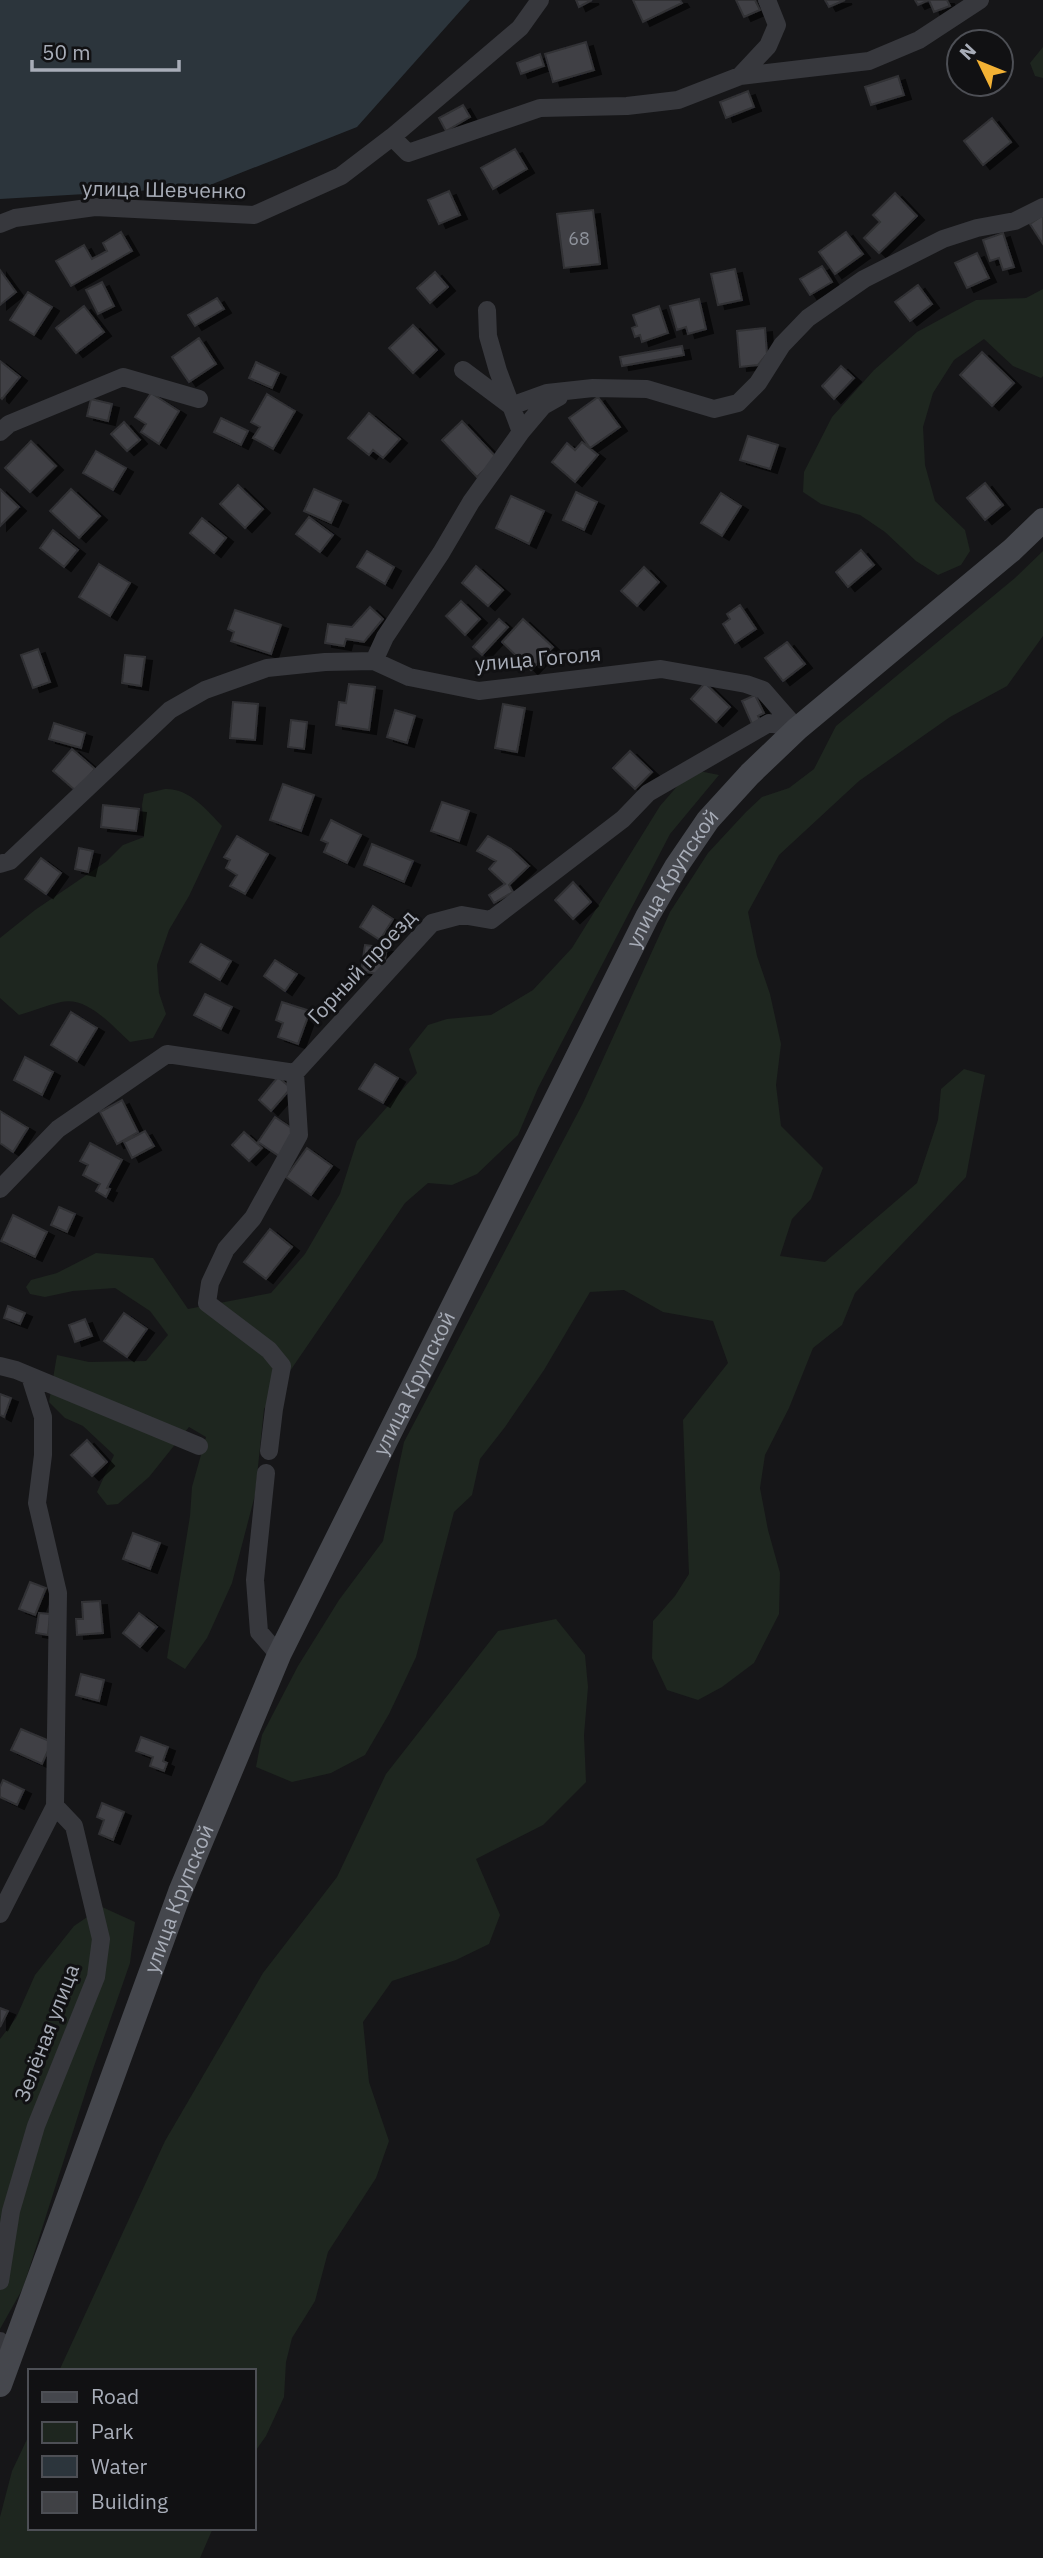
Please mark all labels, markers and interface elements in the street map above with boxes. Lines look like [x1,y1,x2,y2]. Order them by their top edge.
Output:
scale bar [32,28,178,72]
north arrow [945,28,1015,98]
text: 50 m [42,38,91,66]
text: N [954,38,981,65]
street label: улица Шевченко [82,174,246,204]
house number: 68 [568,227,590,250]
street label: улица Гоголя [474,639,602,677]
street label: улица Крупской [619,803,724,952]
street label: Горный проезд [301,903,422,1030]
street label: улица Крупской [366,1306,461,1460]
street label: улица Крупской [137,1820,220,1977]
street label: Зелёная улица [7,1960,85,2105]
legend [28,2369,256,2530]
text: Road [91,2382,139,2410]
text: Park [91,2417,134,2445]
text: Water [91,2452,148,2480]
text: Building [91,2487,168,2515]

